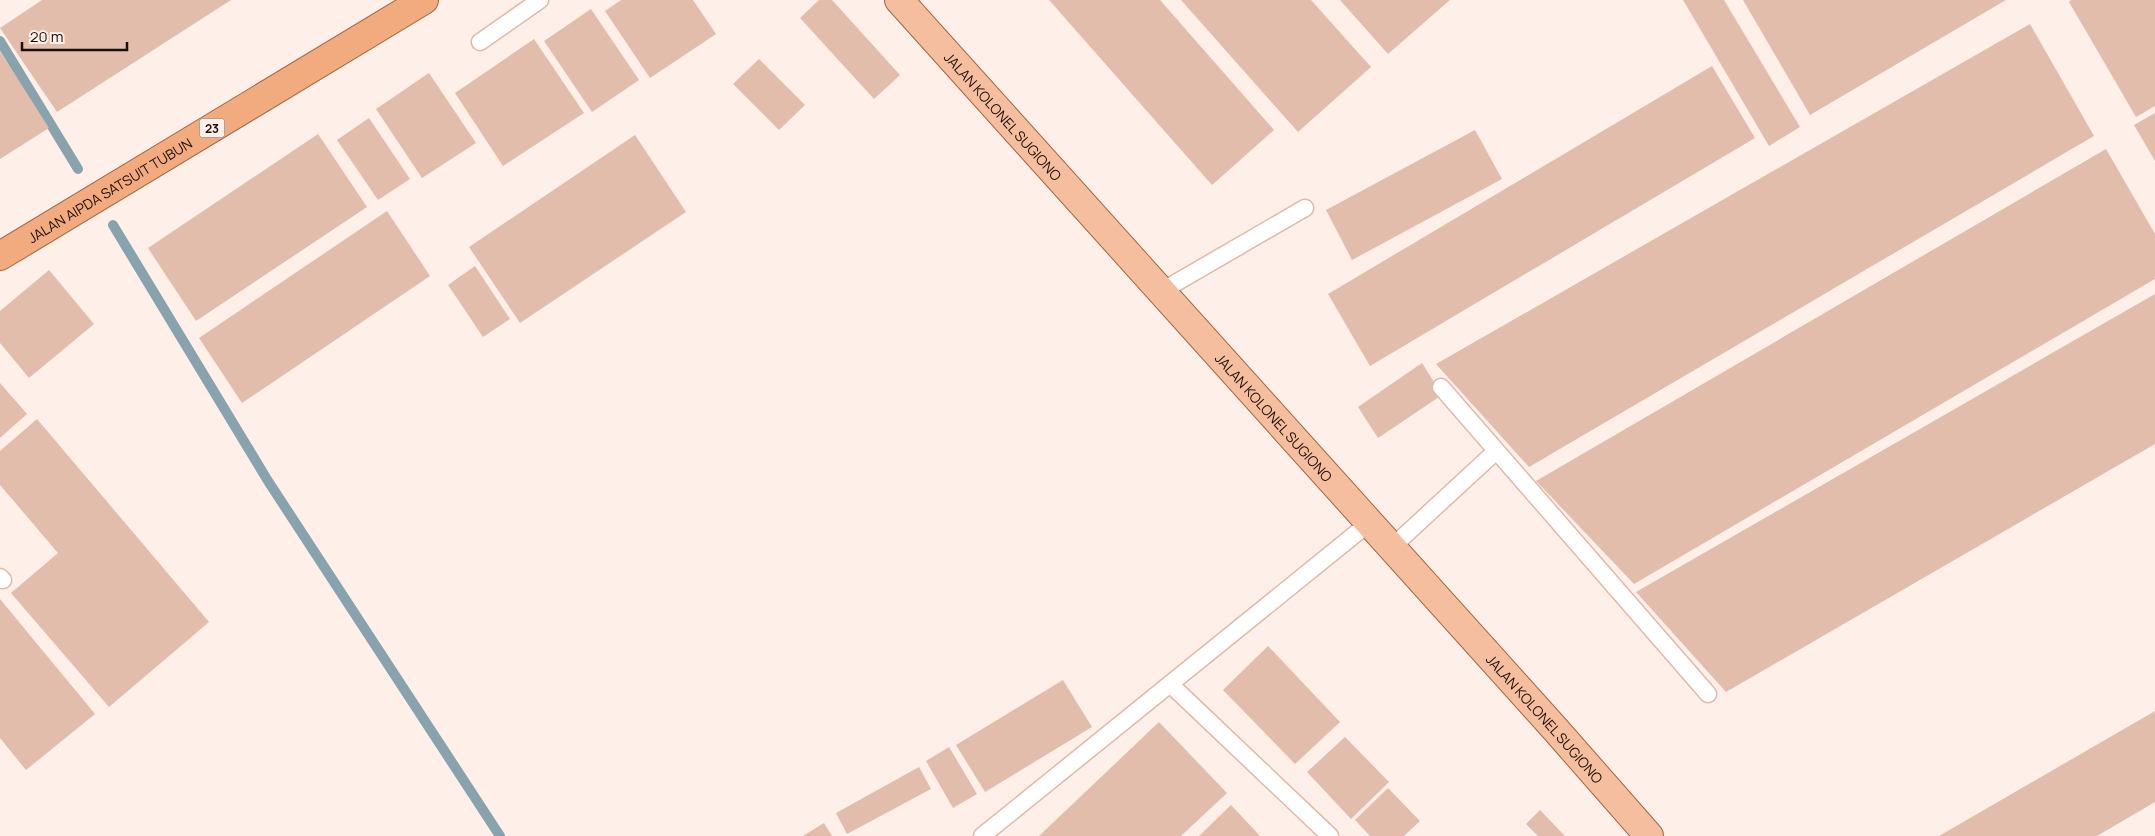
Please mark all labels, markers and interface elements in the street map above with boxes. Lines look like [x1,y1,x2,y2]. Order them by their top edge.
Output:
scale bar [22,20,128,52]
text: 20 m [30,26,63,47]
street label: JALAN KOLONEL SUGIONO [940,48,1066,184]
road number: 23 [200,119,224,138]
street label: JALAN AIPDA SATSUIT TUBUN [24,133,195,247]
street label: JALAN KOLONEL SUGIONO [1211,349,1337,485]
street label: JALAN KOLONEL SUGIONO [1482,650,1608,787]

